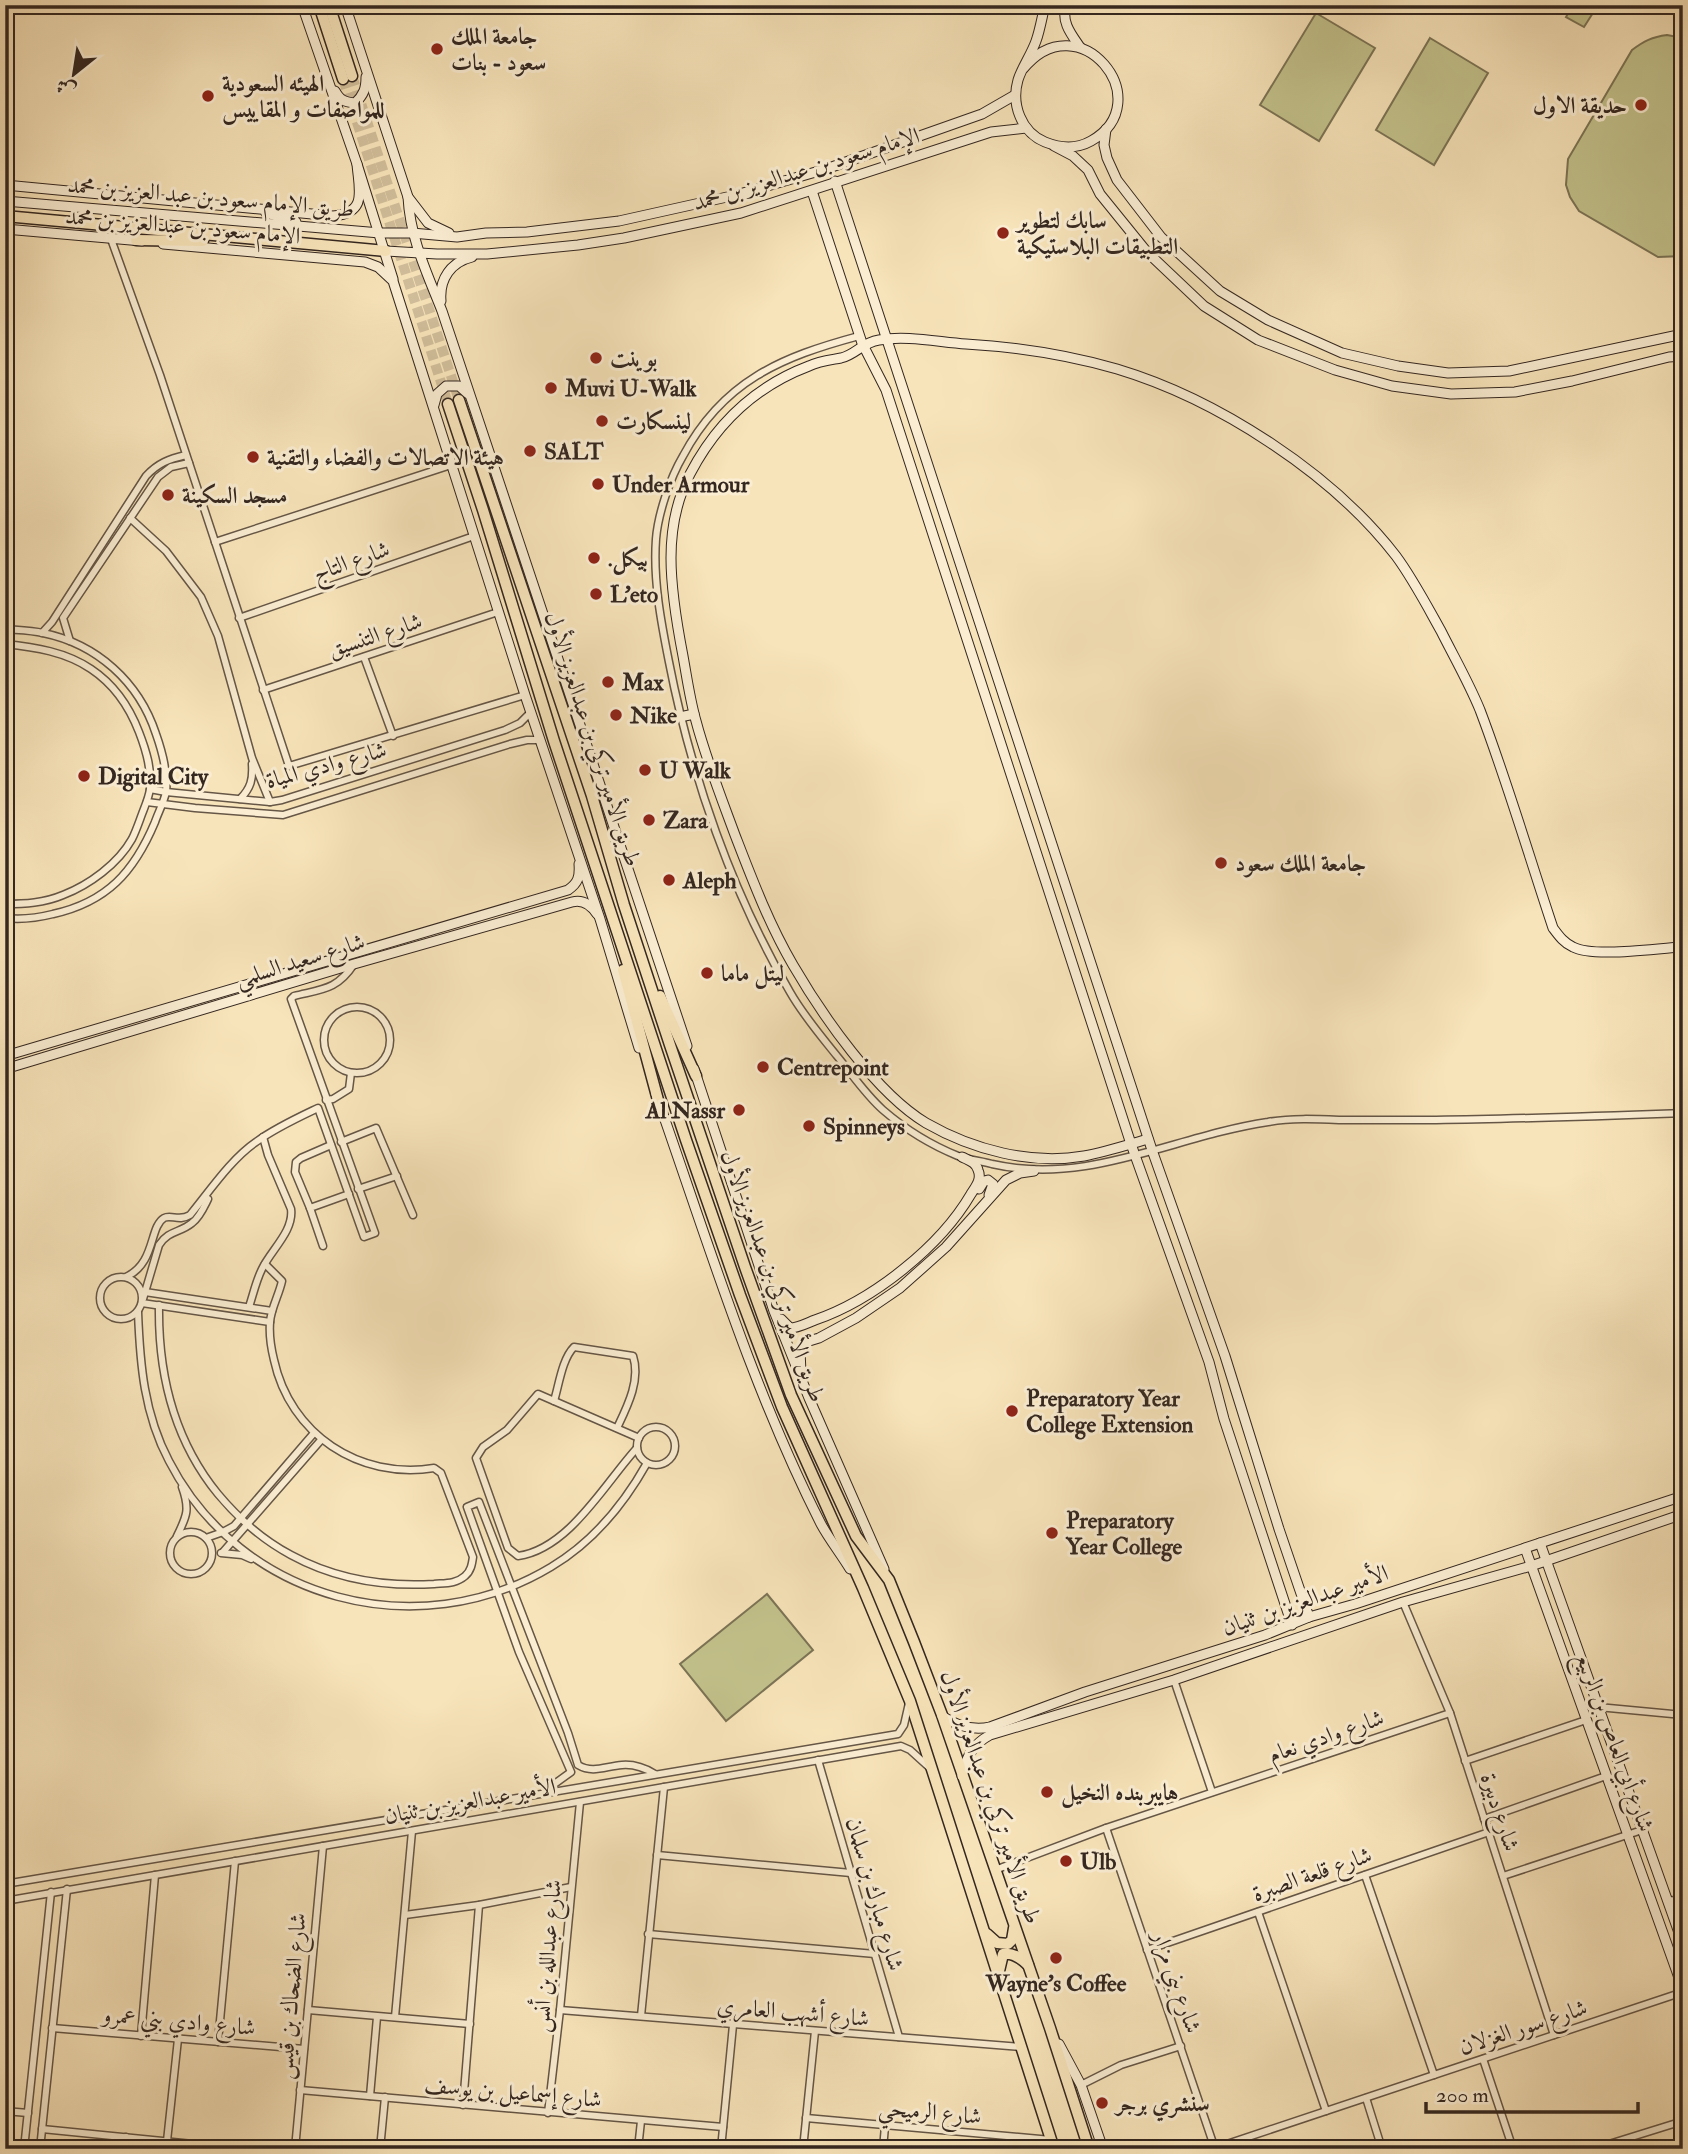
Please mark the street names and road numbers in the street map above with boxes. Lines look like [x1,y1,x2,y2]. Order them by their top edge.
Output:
street label: الإمام سعود بن عبدالعزيز بن محمد [689,121,925,222]
street label: طريق الإمام سعود بن عبد العزيز بن محمد [66,170,356,229]
street label: الإمام سعود بن عبدالعزيز بن محمد [64,201,302,256]
street label: شارع التاج [309,534,395,593]
street label: شارع التنسيق [324,606,427,669]
street label: طريق الأمير تركي بن عبدالعزيز الأول [534,607,650,871]
street label: شارع وادي المياة [262,735,391,800]
street label: شارع سعيد السلمي [232,927,370,1000]
street label: طريق الأمير تركي بن عبدالعزيز الأول [710,1145,834,1407]
street label: الأمير عبدالعزيز بن ثنيان [1217,1556,1392,1642]
street label: شارع أبي العاص بن الربيع [1563,1648,1663,1838]
street label: طريق الأمير تركي بن عبدالعزيز الأول [930,1666,1050,1929]
street label: شارع وادي نعام [1264,1703,1389,1774]
street label: شارع دبيرة [1469,1769,1526,1856]
street label: الأمير عبدالعزيز بن ثنيان [382,1770,558,1830]
street label: شارع مبارك بن سلمان [834,1814,911,1975]
street label: شارع قلعة الصبرة [1248,1840,1377,1913]
street label: شارع عبدالله بن أنس [524,1878,573,2034]
street label: شارع الضحاك بن قيس [269,1911,318,2081]
street label: شارع بني مزار [1141,1925,1208,2038]
street label: شارع أشهب العامري [715,1989,871,2038]
street label: شارع سور الغزلان [1455,1993,1592,2066]
street label: شارع وادي بني عمرو [99,2000,257,2047]
street label: شارع إسماعيل بن يوسف [423,2070,603,2119]
street label: شارع الرميحي [877,2093,983,2138]

